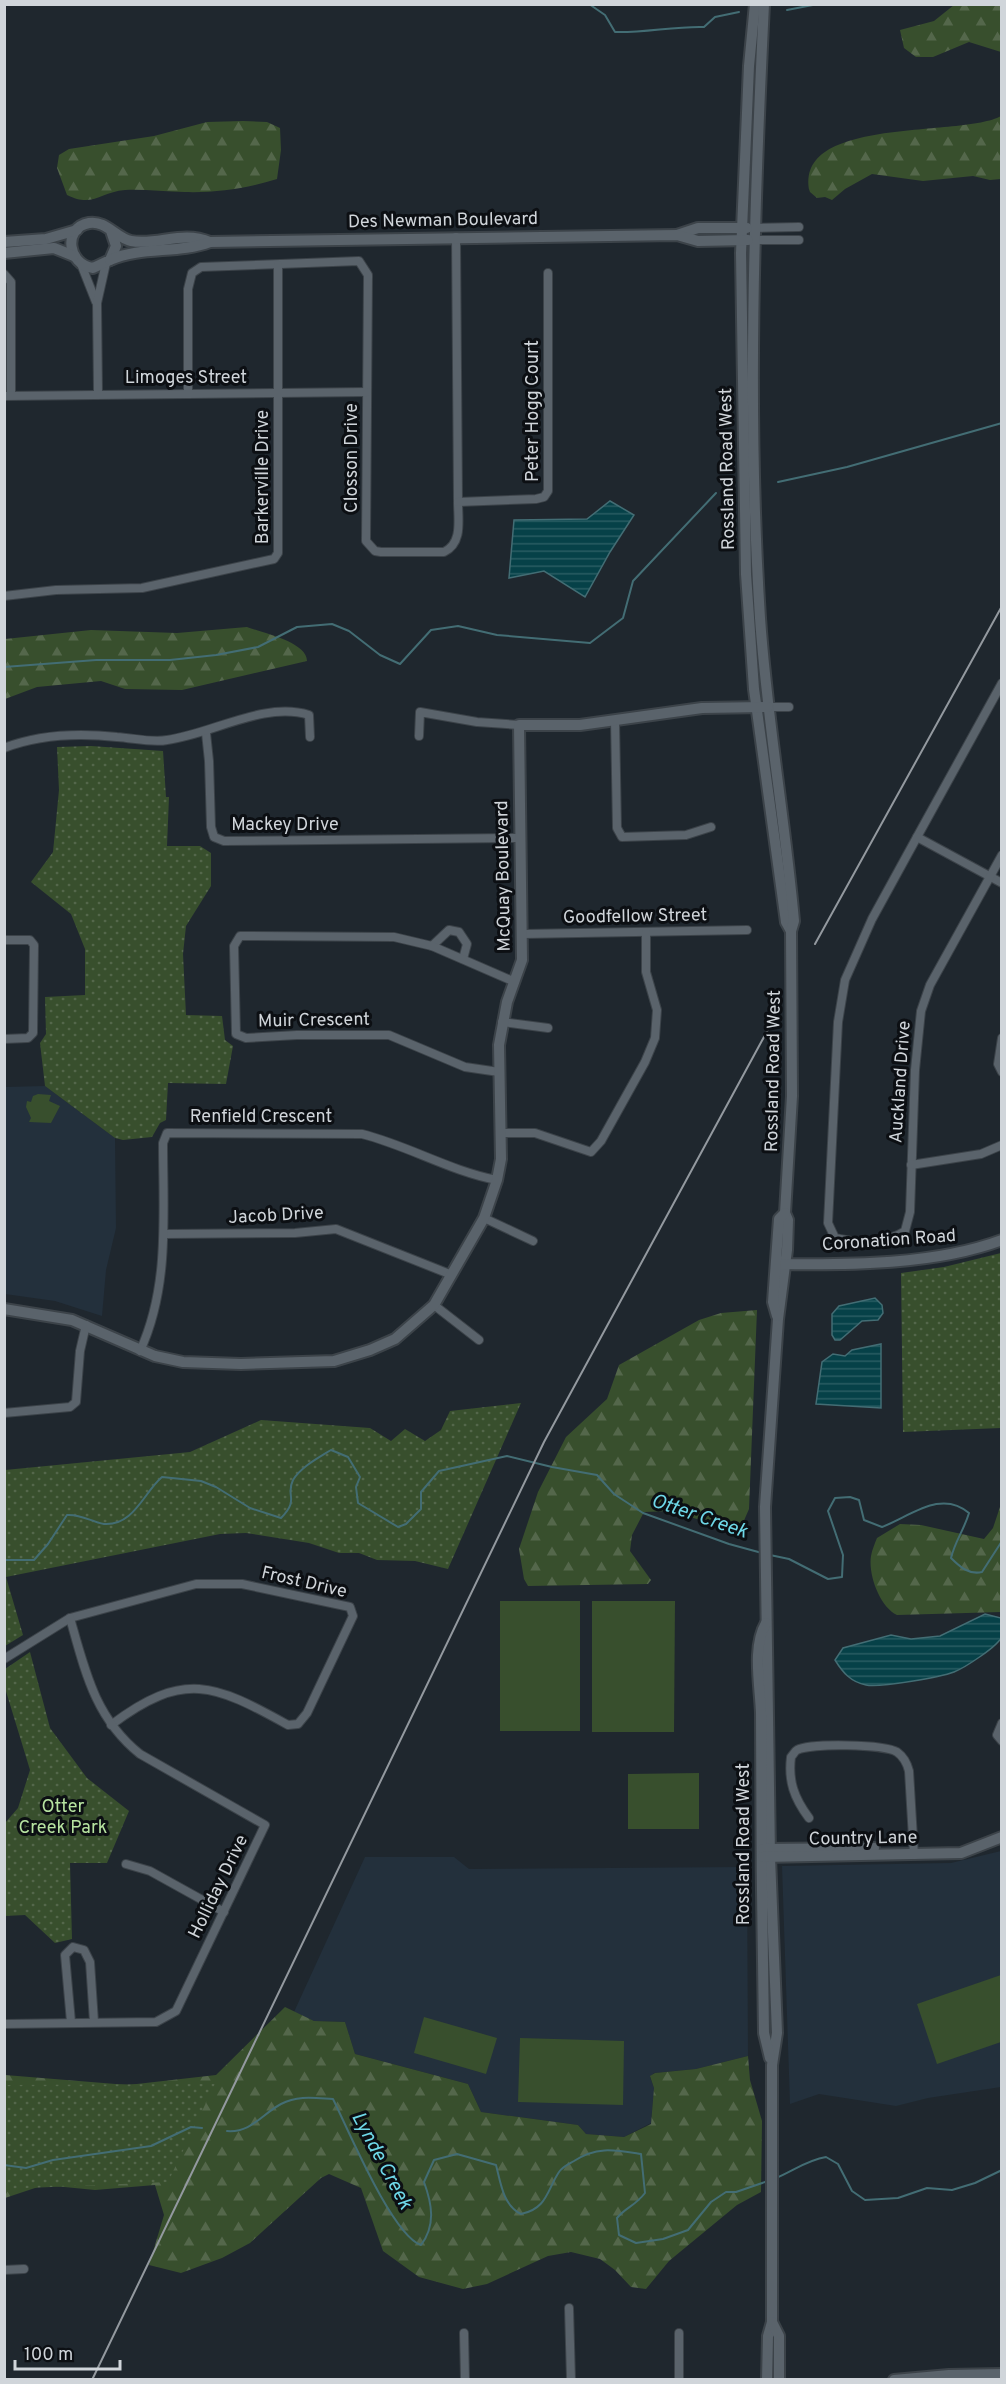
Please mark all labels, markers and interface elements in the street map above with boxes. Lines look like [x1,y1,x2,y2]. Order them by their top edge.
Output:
street label: Des Newman Boulevard [348,208,538,234]
street label: Peter Hogg Court [522,340,545,482]
street label: Limoges Street [125,367,247,390]
street label: Rossland Road West [715,388,741,550]
street label: Closson Drive [341,403,364,513]
street label: Barkerville Drive [252,410,275,544]
street label: McQuay Boulevard [491,800,517,952]
street label: Mackey Drive [231,814,339,837]
street label: Goodfellow Street [563,904,707,930]
street label: Rossland Road West [761,990,787,1152]
street label: Muir Crescent [258,1009,370,1033]
street label: Auckland Drive [885,1020,917,1144]
street label: Renfield Crescent [190,1106,332,1129]
street label: Jacob Drive [228,1202,324,1230]
street label: Coronation Road [821,1225,957,1257]
water label: Otter Creek [647,1488,751,1546]
street label: Frost Drive [259,1562,349,1604]
street label: Rossland Road West [733,1763,756,1925]
park label: Otter Creek Park [19,1796,107,1840]
street label: Country Lane [808,1827,918,1851]
street label: Holliday Drive [184,1831,254,1943]
water label: Lynde Creek [344,2108,418,2215]
scale bar [15,2333,120,2371]
text: 100 m [24,2344,73,2367]

